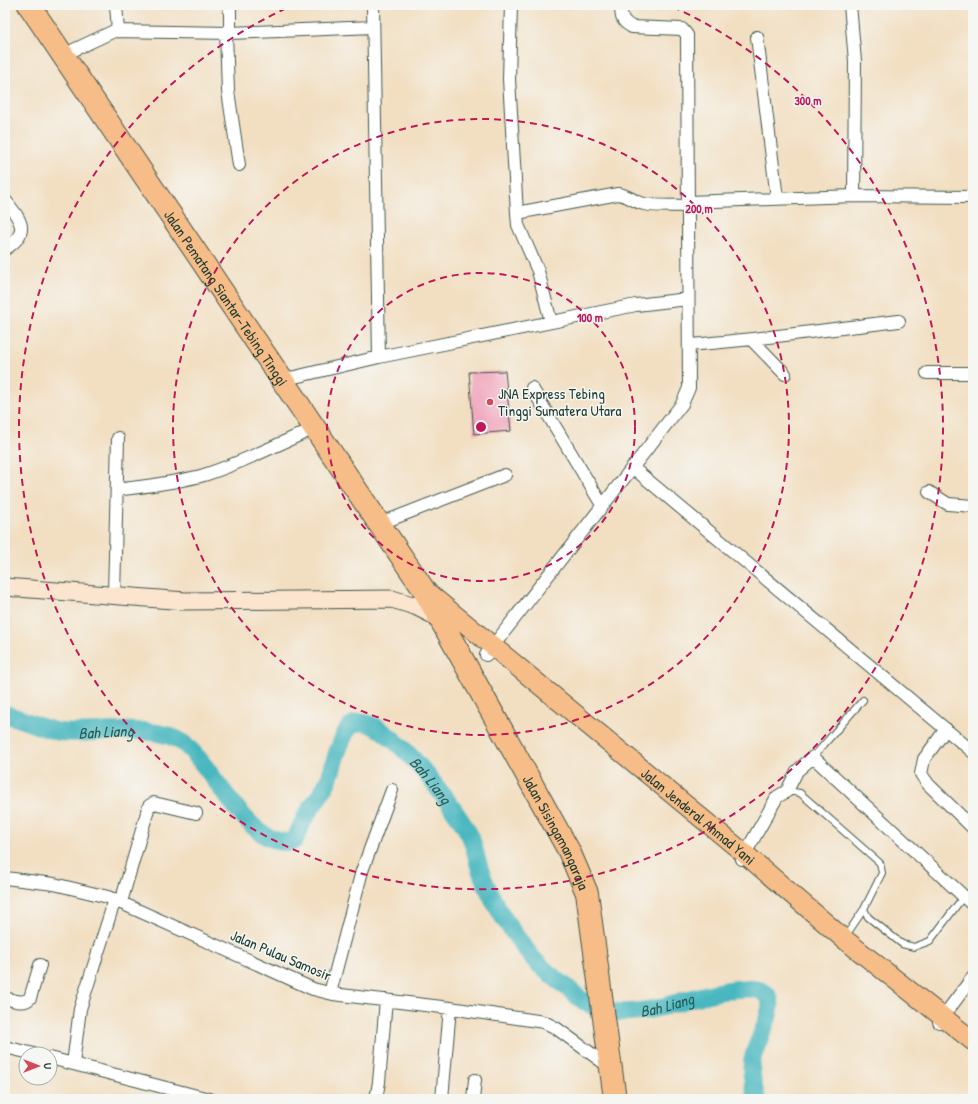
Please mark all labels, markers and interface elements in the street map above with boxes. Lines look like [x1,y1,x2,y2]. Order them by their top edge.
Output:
text: 300 m [794,92,822,109]
text: 200 m [685,200,713,217]
street label: Jalan Pematang Siantar–Tebing Tinggi [160,205,294,390]
text: 100 m [577,309,603,326]
place label: JNA Express Tebing Tinggi Sumatera Utara [498,383,622,421]
marker: JNA Express Tebing Tinggi Sumatera Utara [485,397,495,407]
centre of rings [474,420,488,434]
water label: Bah Liang [78,720,134,744]
water label: Bah Liang [405,752,457,809]
street label: Jalan Jenderal Ahmad Yani [637,762,760,869]
street label: Jalan Sisingamangaraja [518,771,595,893]
street label: Jalan Pulau Samosir [227,924,335,986]
water label: Bah Liang [639,987,697,1022]
north arrow [18,1046,58,1086]
text: U [41,1063,55,1069]

